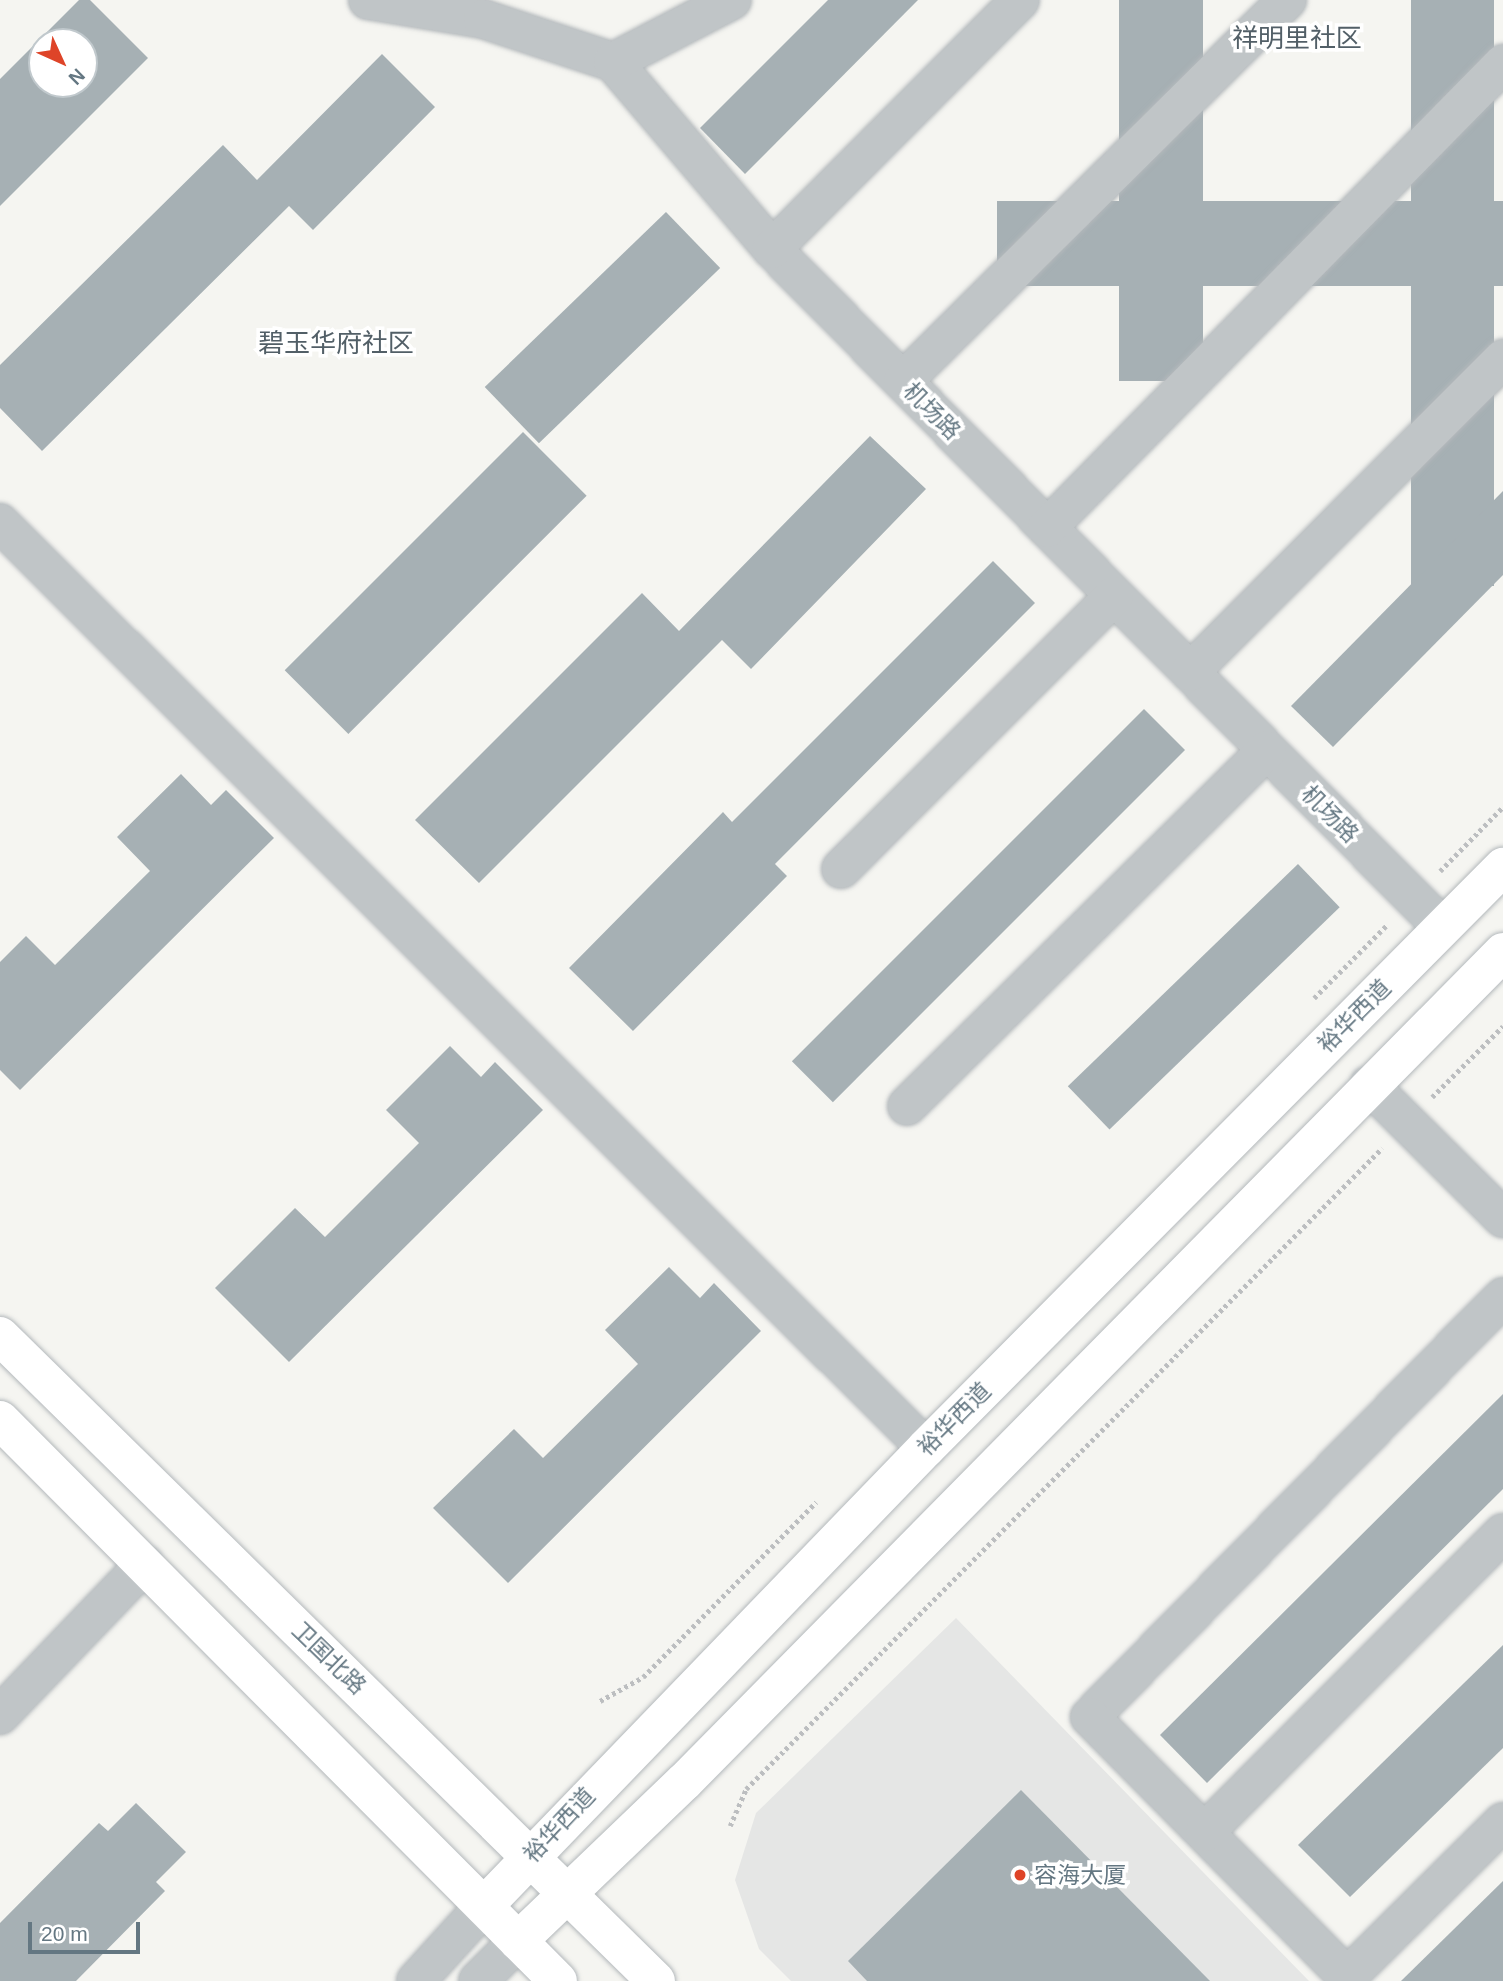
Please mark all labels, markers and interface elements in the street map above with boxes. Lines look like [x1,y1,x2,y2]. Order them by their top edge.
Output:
district label: 祥明里社区 [1232,23,1362,55]
north arrow [28,28,98,98]
text: N [65,65,89,89]
district label: 碧玉华府社区 [258,328,414,360]
street label: 机场路 [898,377,966,445]
street label: 机场路 [1296,780,1364,848]
street label: 裕华西道 [1312,974,1396,1058]
street label: 裕华西道 [912,1377,996,1461]
street label: 卫国北路 [286,1616,372,1700]
street label: 裕华西道 [518,1782,600,1868]
place label: 容海大厦 [1034,1861,1126,1889]
marker: 容海大厦 [1012,1867,1028,1883]
scale bar [32,1908,144,1952]
text: 20 m [41,1922,88,1945]

